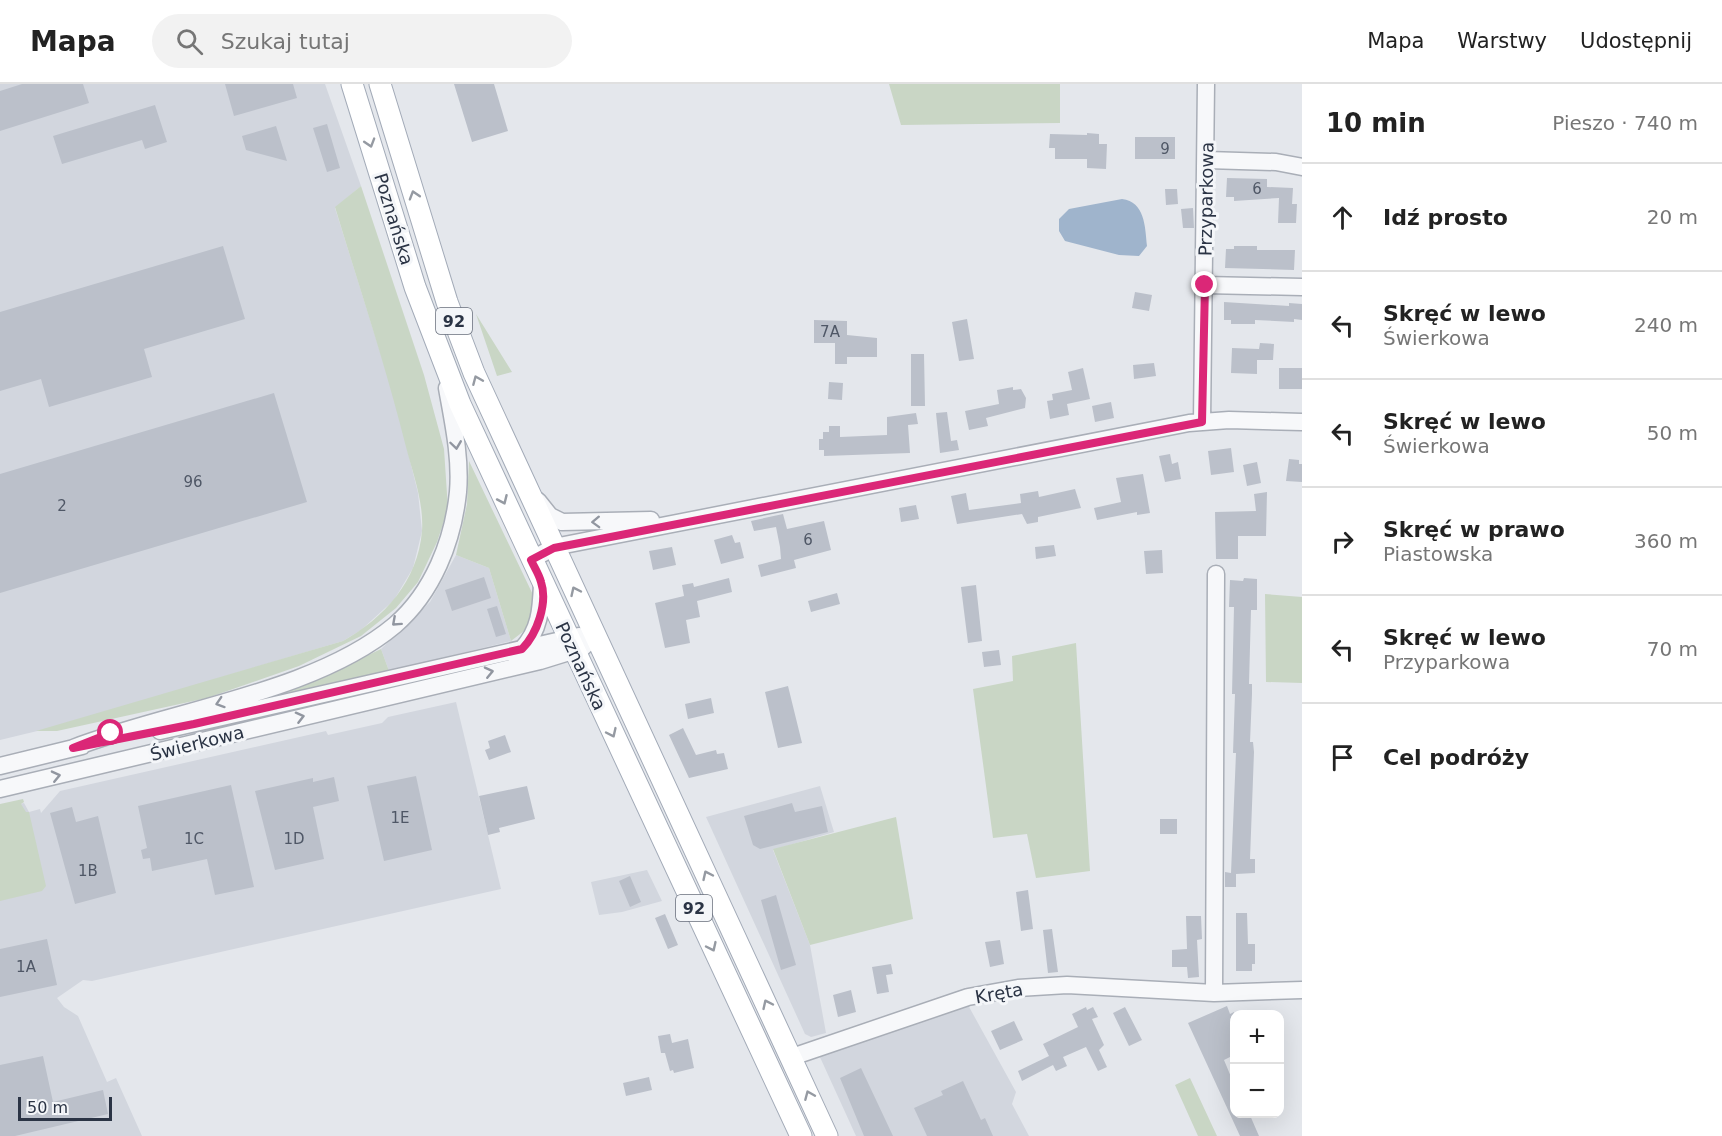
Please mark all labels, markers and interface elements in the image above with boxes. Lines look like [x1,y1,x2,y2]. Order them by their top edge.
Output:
search box [152,14,572,68]
text: Mapa [30,25,116,58]
icon: search [173,25,206,58]
text: Szukaj tutaj [221,29,350,54]
text: Mapa [1367,29,1424,53]
text: Warstwy [1457,29,1547,53]
text: Udostępnij [1580,29,1692,53]
text: 10 min [1326,108,1426,138]
text: Pieszo · 740 m [1552,111,1698,135]
one-way arrow [363,137,375,148]
house number: 9 [1160,140,1170,158]
street label: Przyparkowa [1195,142,1217,256]
street label: Poznańska [370,170,418,268]
house number: 6 [1252,180,1262,198]
one-way arrow [409,190,421,201]
icon: ahead [1326,201,1359,234]
text: Idź prosto [1383,205,1508,230]
text: 20 m [1647,205,1698,229]
route end [1191,271,1217,297]
text: Skręć w lewo [1383,301,1546,326]
road number: 92 [436,308,472,334]
icon: left [1326,309,1359,342]
text: 240 m [1634,313,1698,337]
house number: 7A [820,323,841,341]
text: Świerkowa [1383,326,1490,350]
one-way arrow [473,375,485,386]
text: Skręć w lewo [1383,409,1546,434]
icon: left [1326,417,1359,450]
text: 50 m [1647,421,1698,445]
text: Świerkowa [1383,434,1490,458]
one-way arrow [449,441,461,450]
house number: 96 [183,473,203,491]
one-way arrow [496,494,508,505]
house number: 2 [57,497,67,515]
one-way arrow [591,516,600,529]
text: Skręć w prawo [1383,517,1565,542]
icon: right [1326,525,1359,558]
text: 360 m [1634,529,1698,553]
house number: 6 [803,531,813,549]
text: Piastowska [1383,542,1493,566]
one-way arrow [570,587,582,598]
one-way arrow [392,615,403,626]
street label: Poznańska [551,618,611,714]
text: Skręć w lewo [1383,625,1546,650]
icon: left [1326,633,1359,666]
text: 70 m [1647,637,1698,661]
text: Przyparkowa [1383,650,1510,674]
one-way arrow [484,667,494,680]
one-way arrow [215,696,226,709]
one-way arrow [294,712,304,724]
route start [97,719,123,745]
street label: Świerkowa [148,721,246,765]
one-way arrow [604,726,616,737]
icon: arrive [1326,741,1359,774]
text: Cel podróży [1383,745,1529,770]
one-way arrow [51,771,61,784]
house number: 1E [390,809,410,827]
house number: 1C [184,830,204,848]
house number: 1D [283,830,305,848]
house number: 1B [78,862,98,880]
one-way arrow [702,870,714,881]
road number: 92 [676,895,712,921]
one-way arrow [705,941,717,952]
house number: 1A [16,958,37,976]
street label: Kręta [973,978,1025,1008]
one-way arrow [763,999,775,1010]
map controls [1230,1010,1284,1118]
button: + [1230,1010,1284,1064]
button: − [1230,1064,1284,1118]
one-way arrow [804,1091,816,1102]
scale bar [18,1094,112,1122]
text: 50 m [27,1098,68,1117]

